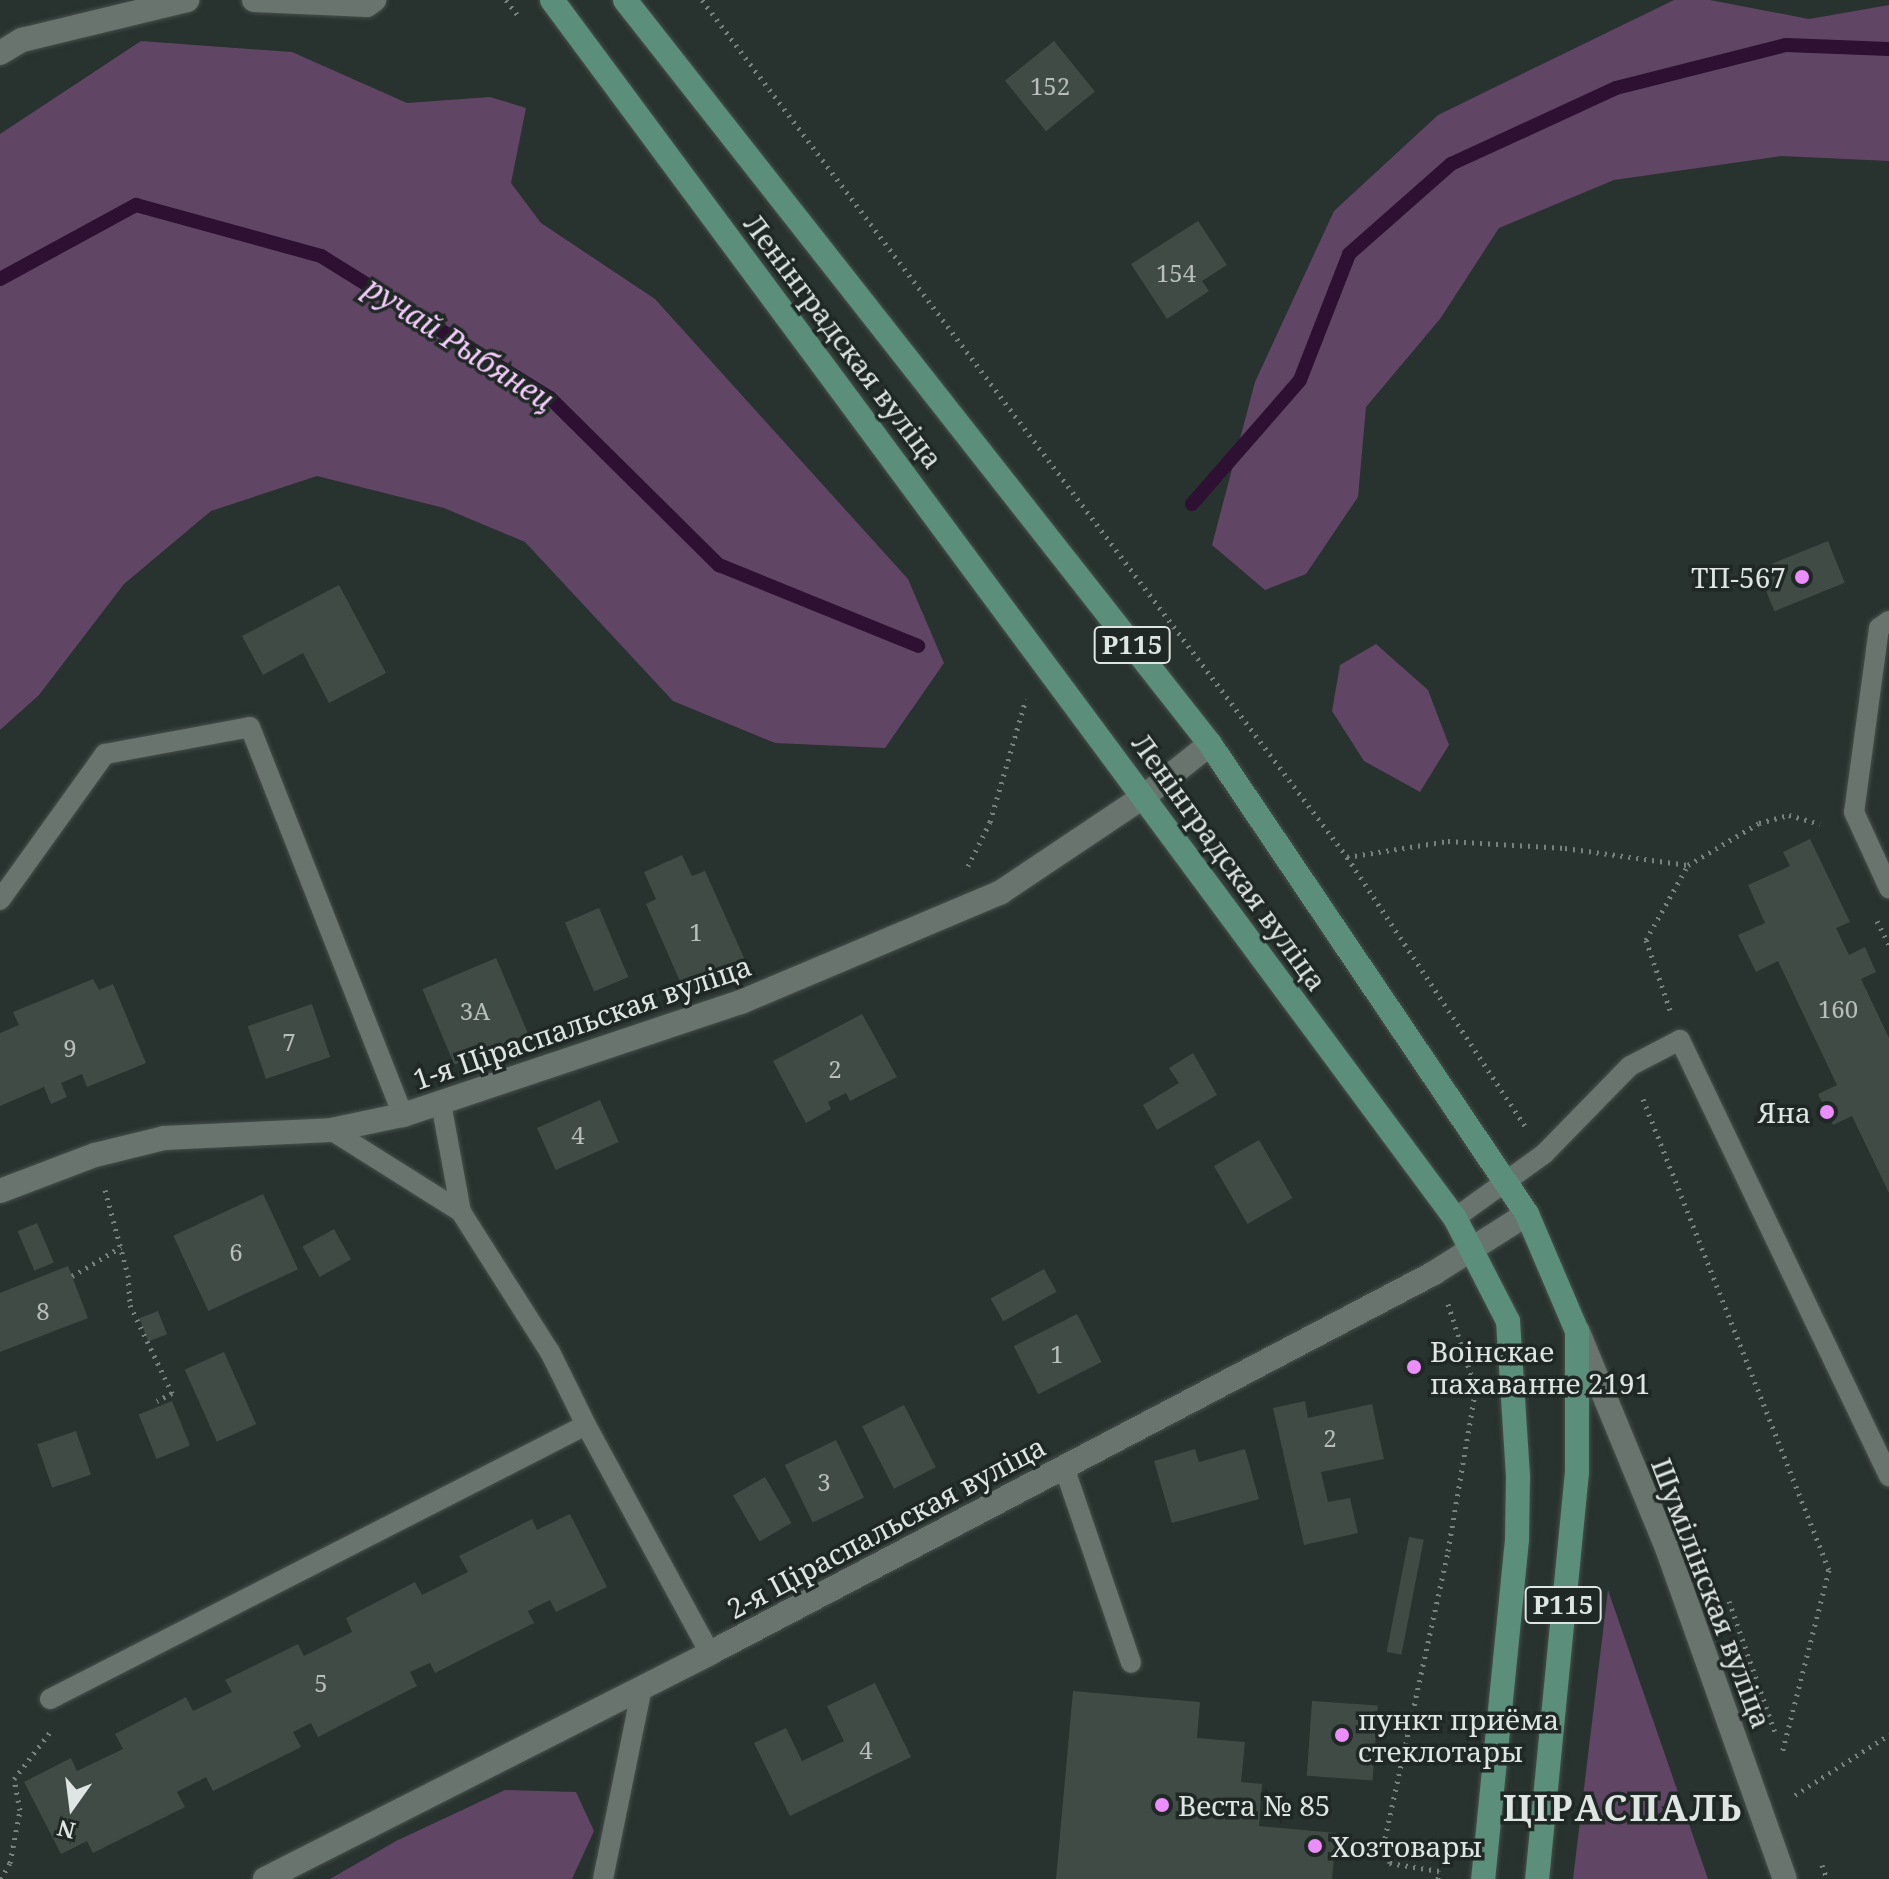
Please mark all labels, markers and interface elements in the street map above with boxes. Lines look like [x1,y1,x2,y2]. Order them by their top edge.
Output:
house number: 152 [1030,72,1070,100]
street label: Ленінградская вуліца [738,207,950,475]
house number: 154 [1156,259,1196,287]
water label: ручай Рыбянец [358,269,560,419]
place label: ТП-567 [1691,560,1786,594]
marker: ТП-567 [1793,568,1811,586]
road number: Р115 [1092,623,1172,667]
street label: Ленінградская вуліца [1126,727,1334,997]
house number: 1 [689,918,703,946]
street label: 1-я Ціраспальская вуліца [408,948,756,1096]
house number: 160 [1818,995,1858,1023]
house number: 3А [460,997,490,1025]
house number: 7 [282,1028,296,1056]
house number: 9 [63,1034,77,1062]
house number: 2 [828,1055,842,1083]
place label: Яна [1758,1095,1811,1129]
marker: Яна [1818,1103,1836,1121]
house number: 4 [571,1121,585,1149]
house number: 6 [229,1238,243,1266]
house number: 8 [36,1297,50,1325]
place label: Воінскае пахаванне 2191 [1430,1334,1650,1400]
house number: 1 [1050,1340,1064,1368]
marker: Воінскае пахаванне 2191 [1405,1358,1423,1376]
house number: 2 [1323,1424,1337,1452]
street label: 2-я Ціраспальская вуліца [721,1429,1051,1625]
street label: Шумілінская вуліца [1645,1453,1779,1733]
house number: 3 [817,1468,831,1496]
road number: Р115 [1523,1583,1603,1627]
house number: 5 [314,1669,328,1697]
place label: пункт приёма стеклотары [1358,1702,1559,1768]
marker: пункт приёма стеклотары [1333,1726,1351,1744]
house number: 4 [859,1736,873,1764]
north arrow [32,1767,112,1847]
district label: ЦІРАСПАЛЬ [1503,1786,1743,1830]
place label: Веста № 85 [1178,1788,1330,1822]
marker: Веста № 85 [1153,1796,1171,1814]
text: N [54,1814,78,1847]
place label: Хозтовары [1331,1829,1482,1863]
marker: Хозтовары [1306,1837,1324,1855]

